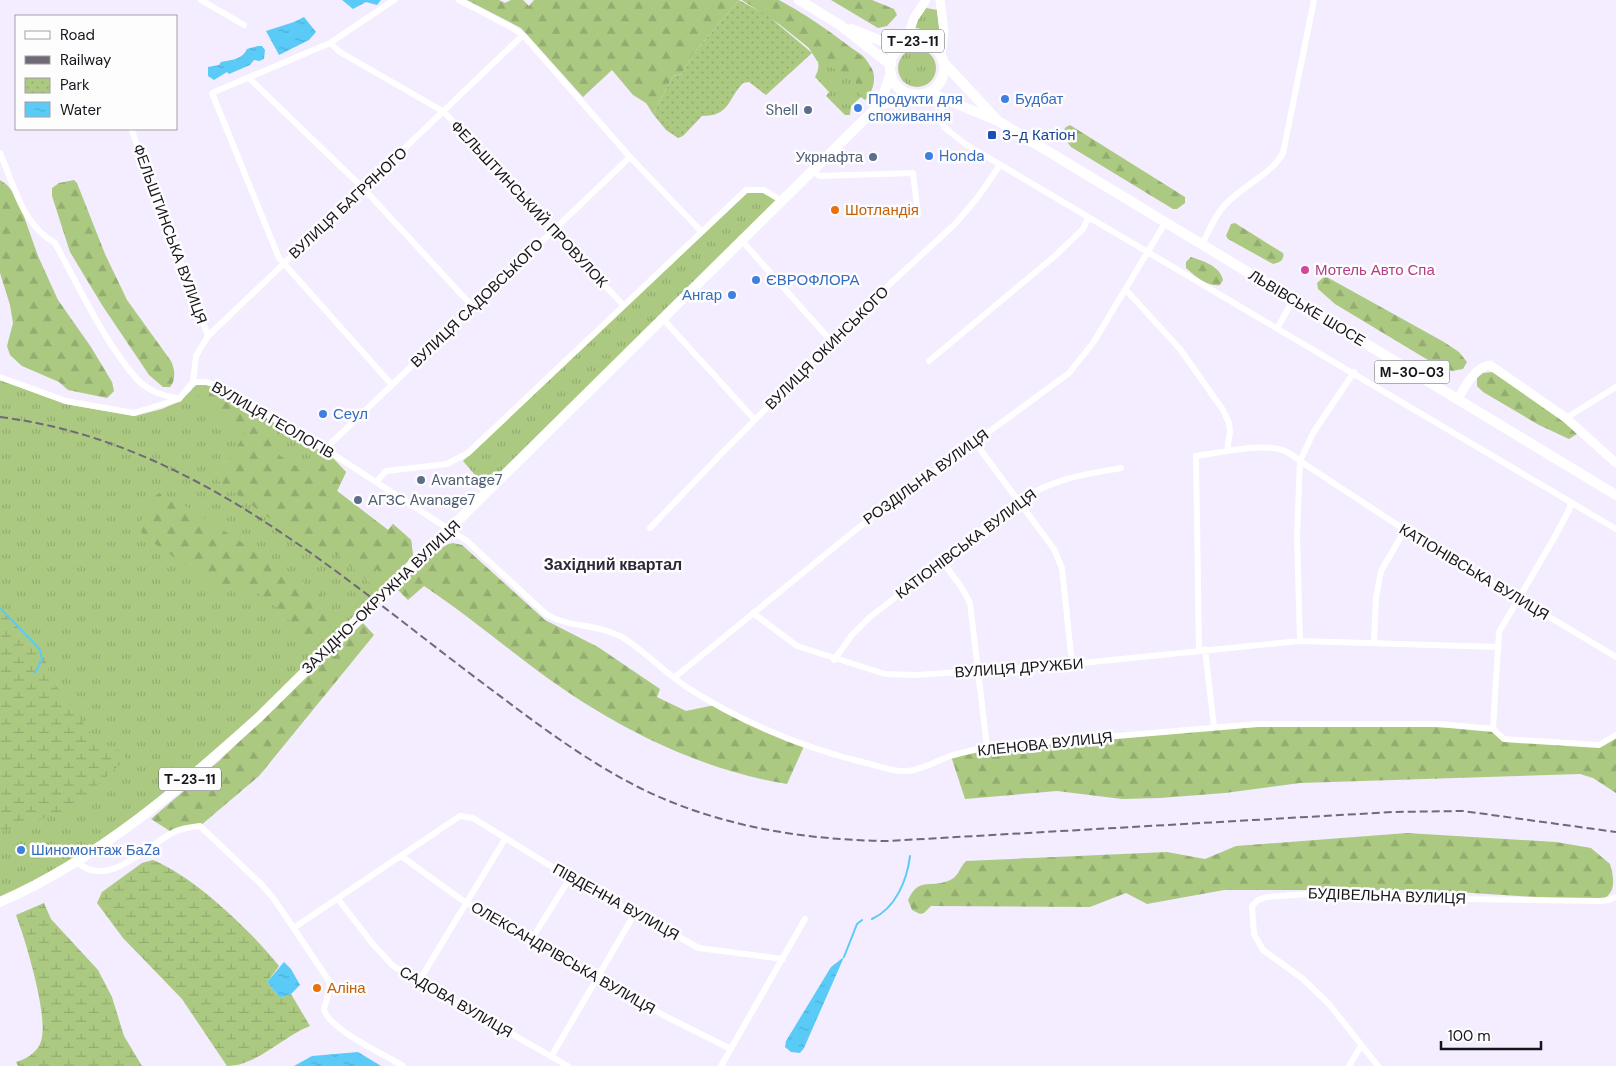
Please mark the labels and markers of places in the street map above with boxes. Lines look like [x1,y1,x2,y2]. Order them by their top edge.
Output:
place label: Продукти для споживання [868,89,963,126]
place label: Будбат [1015,89,1064,109]
marker: Будбат [999,93,1011,105]
place label: Shell [765,100,798,120]
marker: Продукти для споживання [852,102,864,114]
marker: Shell [802,104,814,116]
place label: З-д Катіон [1002,125,1076,145]
marker: З-д Катіон [986,129,998,141]
place label: Honda [939,146,984,166]
place label: Укрнафта [796,147,864,167]
marker: Honda [923,150,935,162]
marker: Укрнафта [867,151,879,163]
place label: Шотландія [845,200,919,220]
marker: Шотландія [829,204,841,216]
place label: Мотель Авто Спа [1315,260,1435,280]
marker: Мотель Авто Спа [1299,264,1311,276]
place label: ЄВРОФЛОРА [766,270,860,290]
marker: ЄВРОФЛОРА [750,274,762,286]
place label: Ангар [682,285,722,305]
marker: Ангар [726,289,738,301]
place label: Сеул [333,404,368,424]
marker: Сеул [317,408,329,420]
place label: Avantage7 [431,470,503,490]
marker: Avantage7 [415,474,427,486]
place label: АГЗС Avanage7 [368,490,475,510]
marker: АГЗС Avanage7 [352,494,364,506]
place label: Шиномонтаж БаZa [31,840,160,860]
marker: Шиномонтаж БаZa [15,844,27,856]
place label: Аліна [327,978,366,998]
marker: Аліна [311,982,323,994]

